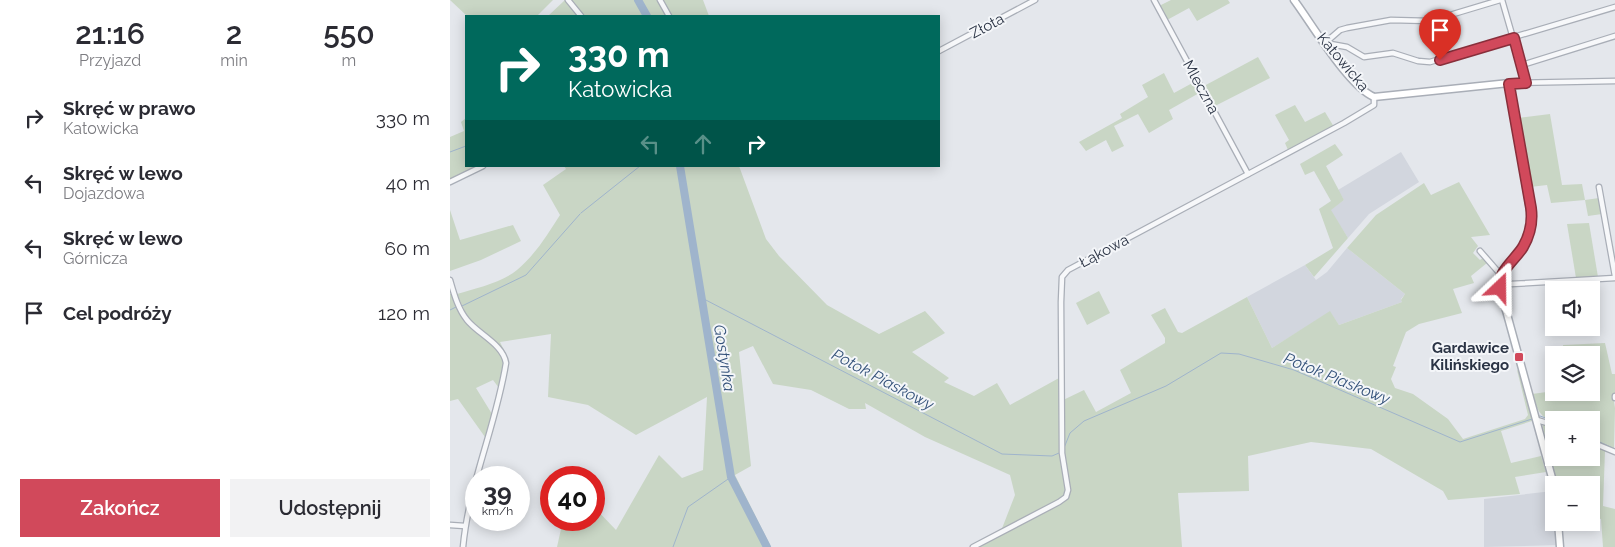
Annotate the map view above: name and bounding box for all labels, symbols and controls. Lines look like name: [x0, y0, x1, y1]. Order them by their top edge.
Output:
pin: [1419, 9, 1461, 60]
street label: Złota: [967, 10, 1007, 42]
text: 21:16: [75, 16, 145, 51]
text: 2: [226, 16, 242, 51]
text: 550: [323, 16, 375, 51]
icon: arrive: [1426, 16, 1454, 44]
street label: Katowicka: [1313, 29, 1373, 95]
text: 330 m: [568, 34, 670, 75]
icon: right: [485, 35, 550, 100]
text: Przyjazd: [79, 51, 141, 70]
text: min: [220, 51, 248, 70]
text: m: [342, 51, 356, 70]
street label: Mleczna: [1179, 57, 1223, 117]
text: Katowicka: [568, 76, 672, 102]
text: Skręć w prawo: [63, 97, 196, 119]
icon: right: [20, 104, 48, 132]
text: 330 m: [376, 107, 430, 129]
text: Katowicka: [63, 119, 139, 138]
icon: left: [636, 130, 664, 158]
icon: ahead: [689, 130, 717, 158]
icon: right: [742, 130, 770, 158]
text: Skręć w lewo: [63, 162, 183, 184]
icon: left: [20, 169, 48, 197]
text: 40 m: [386, 172, 430, 194]
text: Dojazdowa: [63, 184, 145, 203]
text: Skręć w lewo: [63, 227, 183, 249]
street label: Łąkowa: [1076, 231, 1132, 271]
icon: left: [20, 234, 48, 262]
text: 60 m: [385, 237, 430, 259]
text: Górnicza: [63, 249, 128, 268]
position arrow: [1473, 261, 1525, 313]
map controls: [1545, 281, 1600, 531]
button: sound: [1545, 281, 1600, 336]
icon: arrive: [20, 299, 48, 327]
text: Cel podróży: [63, 302, 172, 324]
text: 120 m: [378, 302, 430, 324]
water label: Gostynka: [710, 323, 739, 393]
place label: Gardawice Kilińskiego: [1430, 339, 1509, 374]
water label: Potok Piaskowy: [829, 345, 938, 415]
button: layers: [1545, 346, 1600, 401]
water label: Potok Piaskowy: [1281, 349, 1394, 409]
marker: Gardawice Kilińskiego: [1513, 351, 1525, 363]
button: +: [1545, 411, 1600, 466]
speed limit sign: 40: [540, 466, 605, 531]
button: −: [1545, 476, 1600, 531]
text: 39: [483, 477, 512, 507]
button: Zakończ: [20, 479, 220, 537]
button: Udostępnij: [230, 479, 430, 537]
text: km/h: [482, 504, 513, 518]

